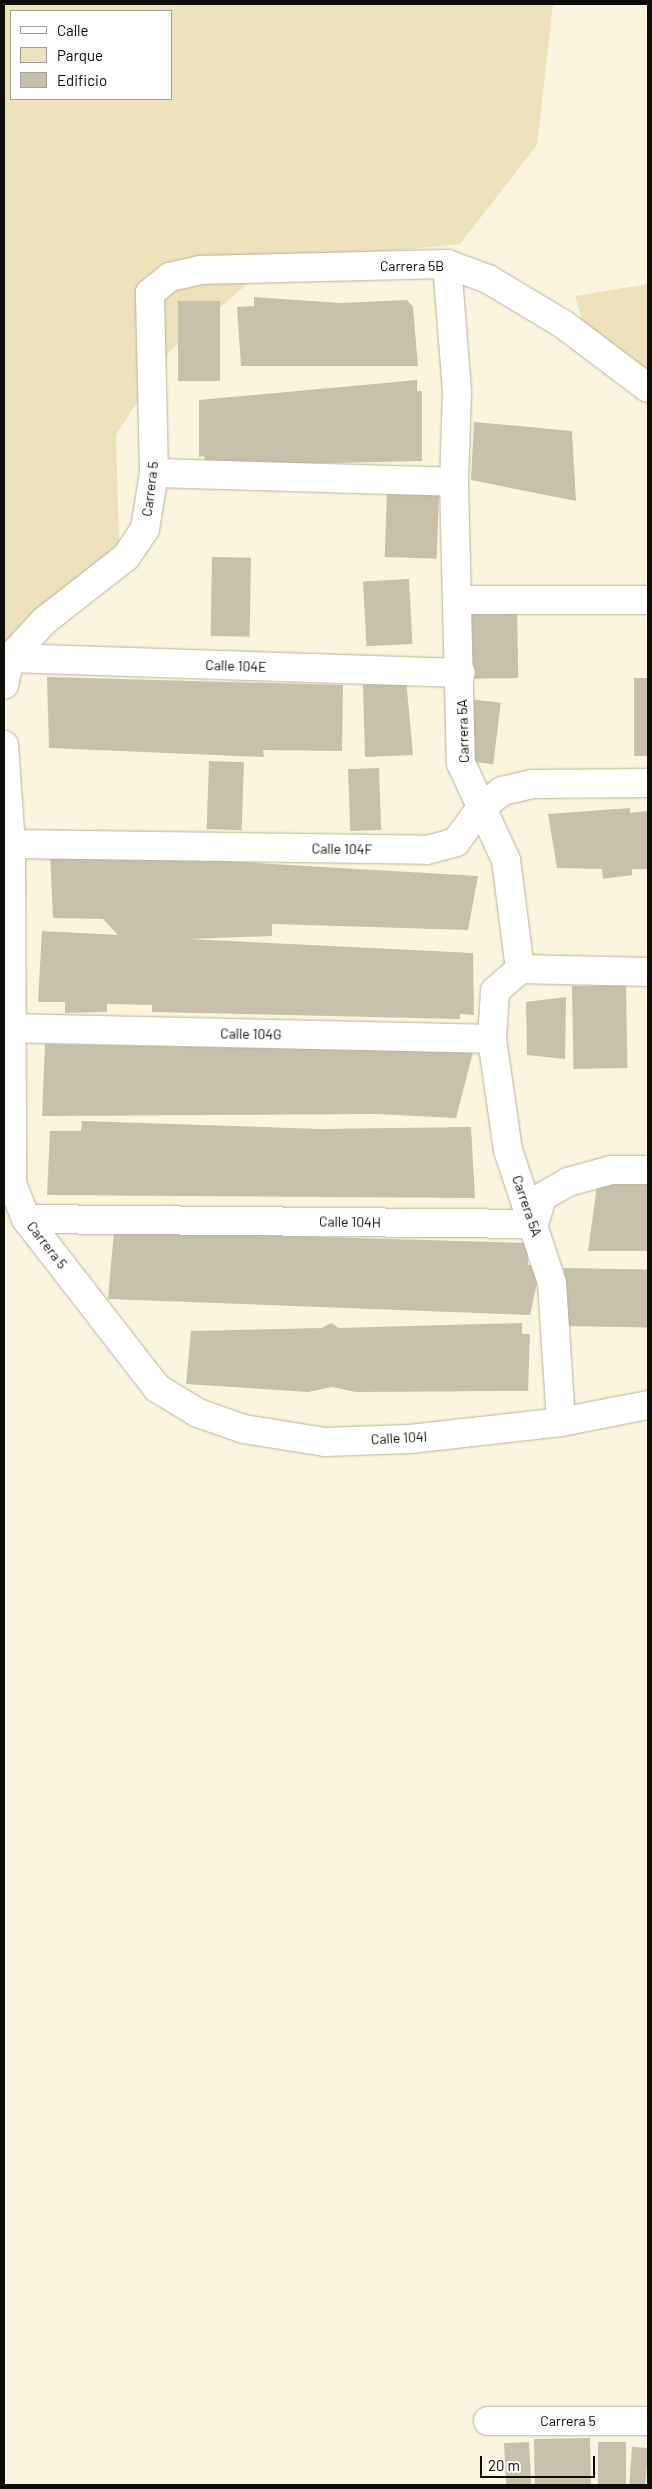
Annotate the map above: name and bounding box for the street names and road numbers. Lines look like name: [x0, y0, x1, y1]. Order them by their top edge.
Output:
street label: Carrera 5B: [380, 258, 444, 274]
street label: Carrera 5: [138, 461, 162, 517]
street label: Calle 104E: [205, 657, 267, 675]
street label: Carrera 5A: [453, 699, 473, 763]
street label: Calle 104F: [311, 840, 373, 858]
street label: Calle 104G: [220, 1025, 282, 1043]
street label: Carrera 5A: [509, 1173, 545, 1239]
street label: Calle 104H: [319, 1213, 381, 1231]
street label: Carrera 5: [23, 1218, 71, 1272]
street label: Calle 104I: [370, 1428, 428, 1448]
street label: Carrera 5: [540, 2413, 596, 2429]

